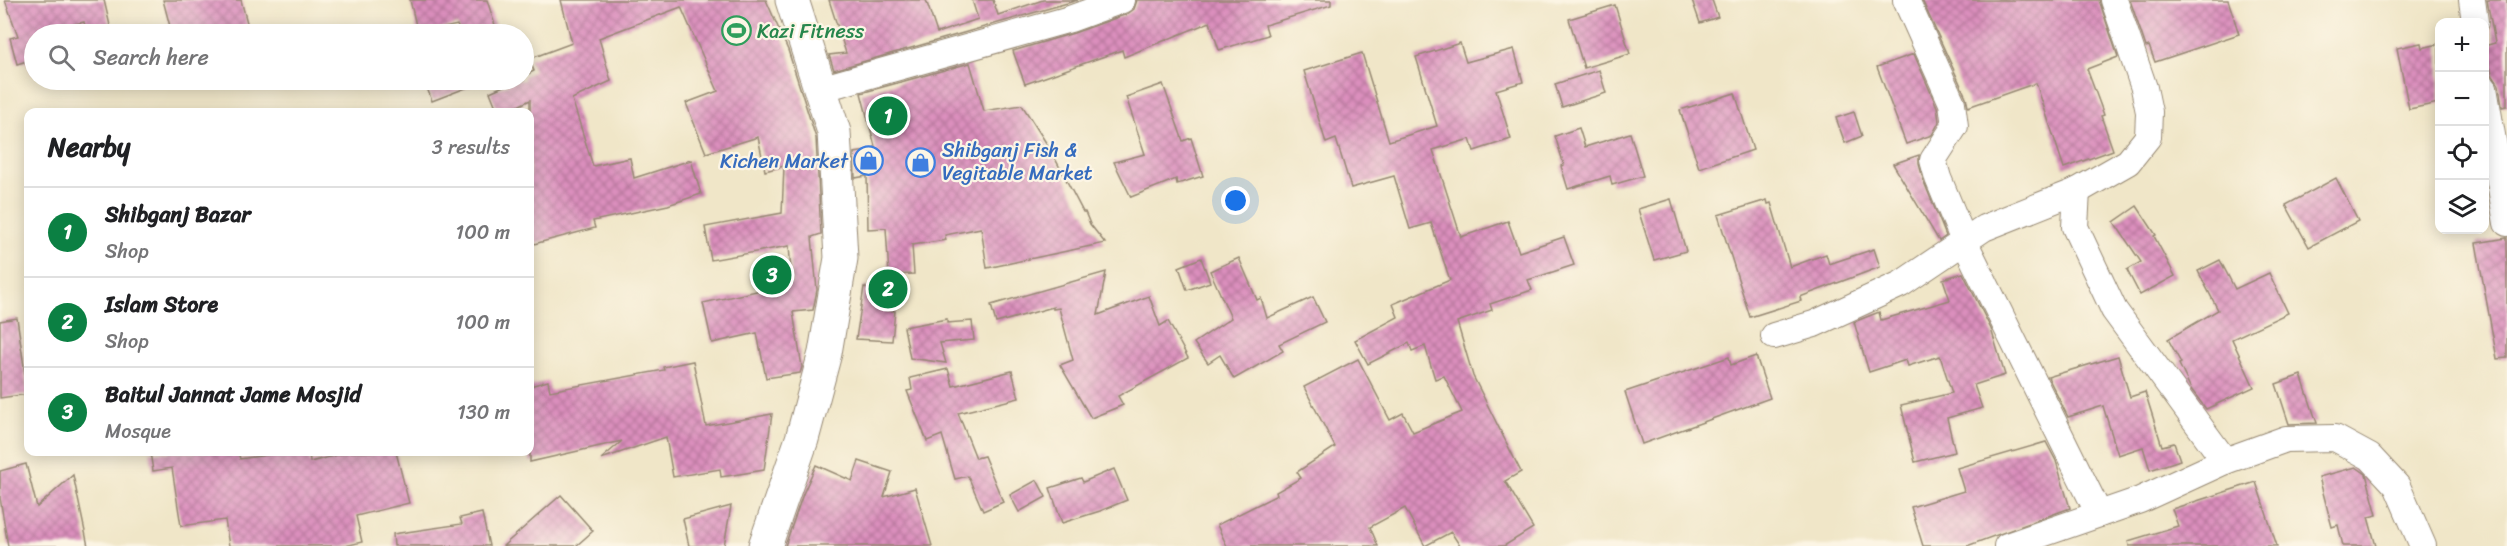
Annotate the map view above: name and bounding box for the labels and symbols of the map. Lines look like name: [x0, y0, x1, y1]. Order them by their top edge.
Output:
place label: Kazi Fitness: [757, 14, 865, 49]
sports icon: Kazi Fitness: [720, 15, 752, 47]
pin: 1: [868, 94, 908, 138]
place label: Shibganj Fish & Vegitable Market: [942, 133, 1093, 191]
place label: Kichen Market: [720, 144, 849, 179]
shop icon: Kichen Market: [853, 145, 885, 177]
shop icon: Shibganj Fish & Vegitable Market: [905, 146, 937, 178]
your location: [1221, 186, 1250, 215]
pin: 3: [752, 252, 792, 298]
pin: 2: [868, 266, 908, 312]

